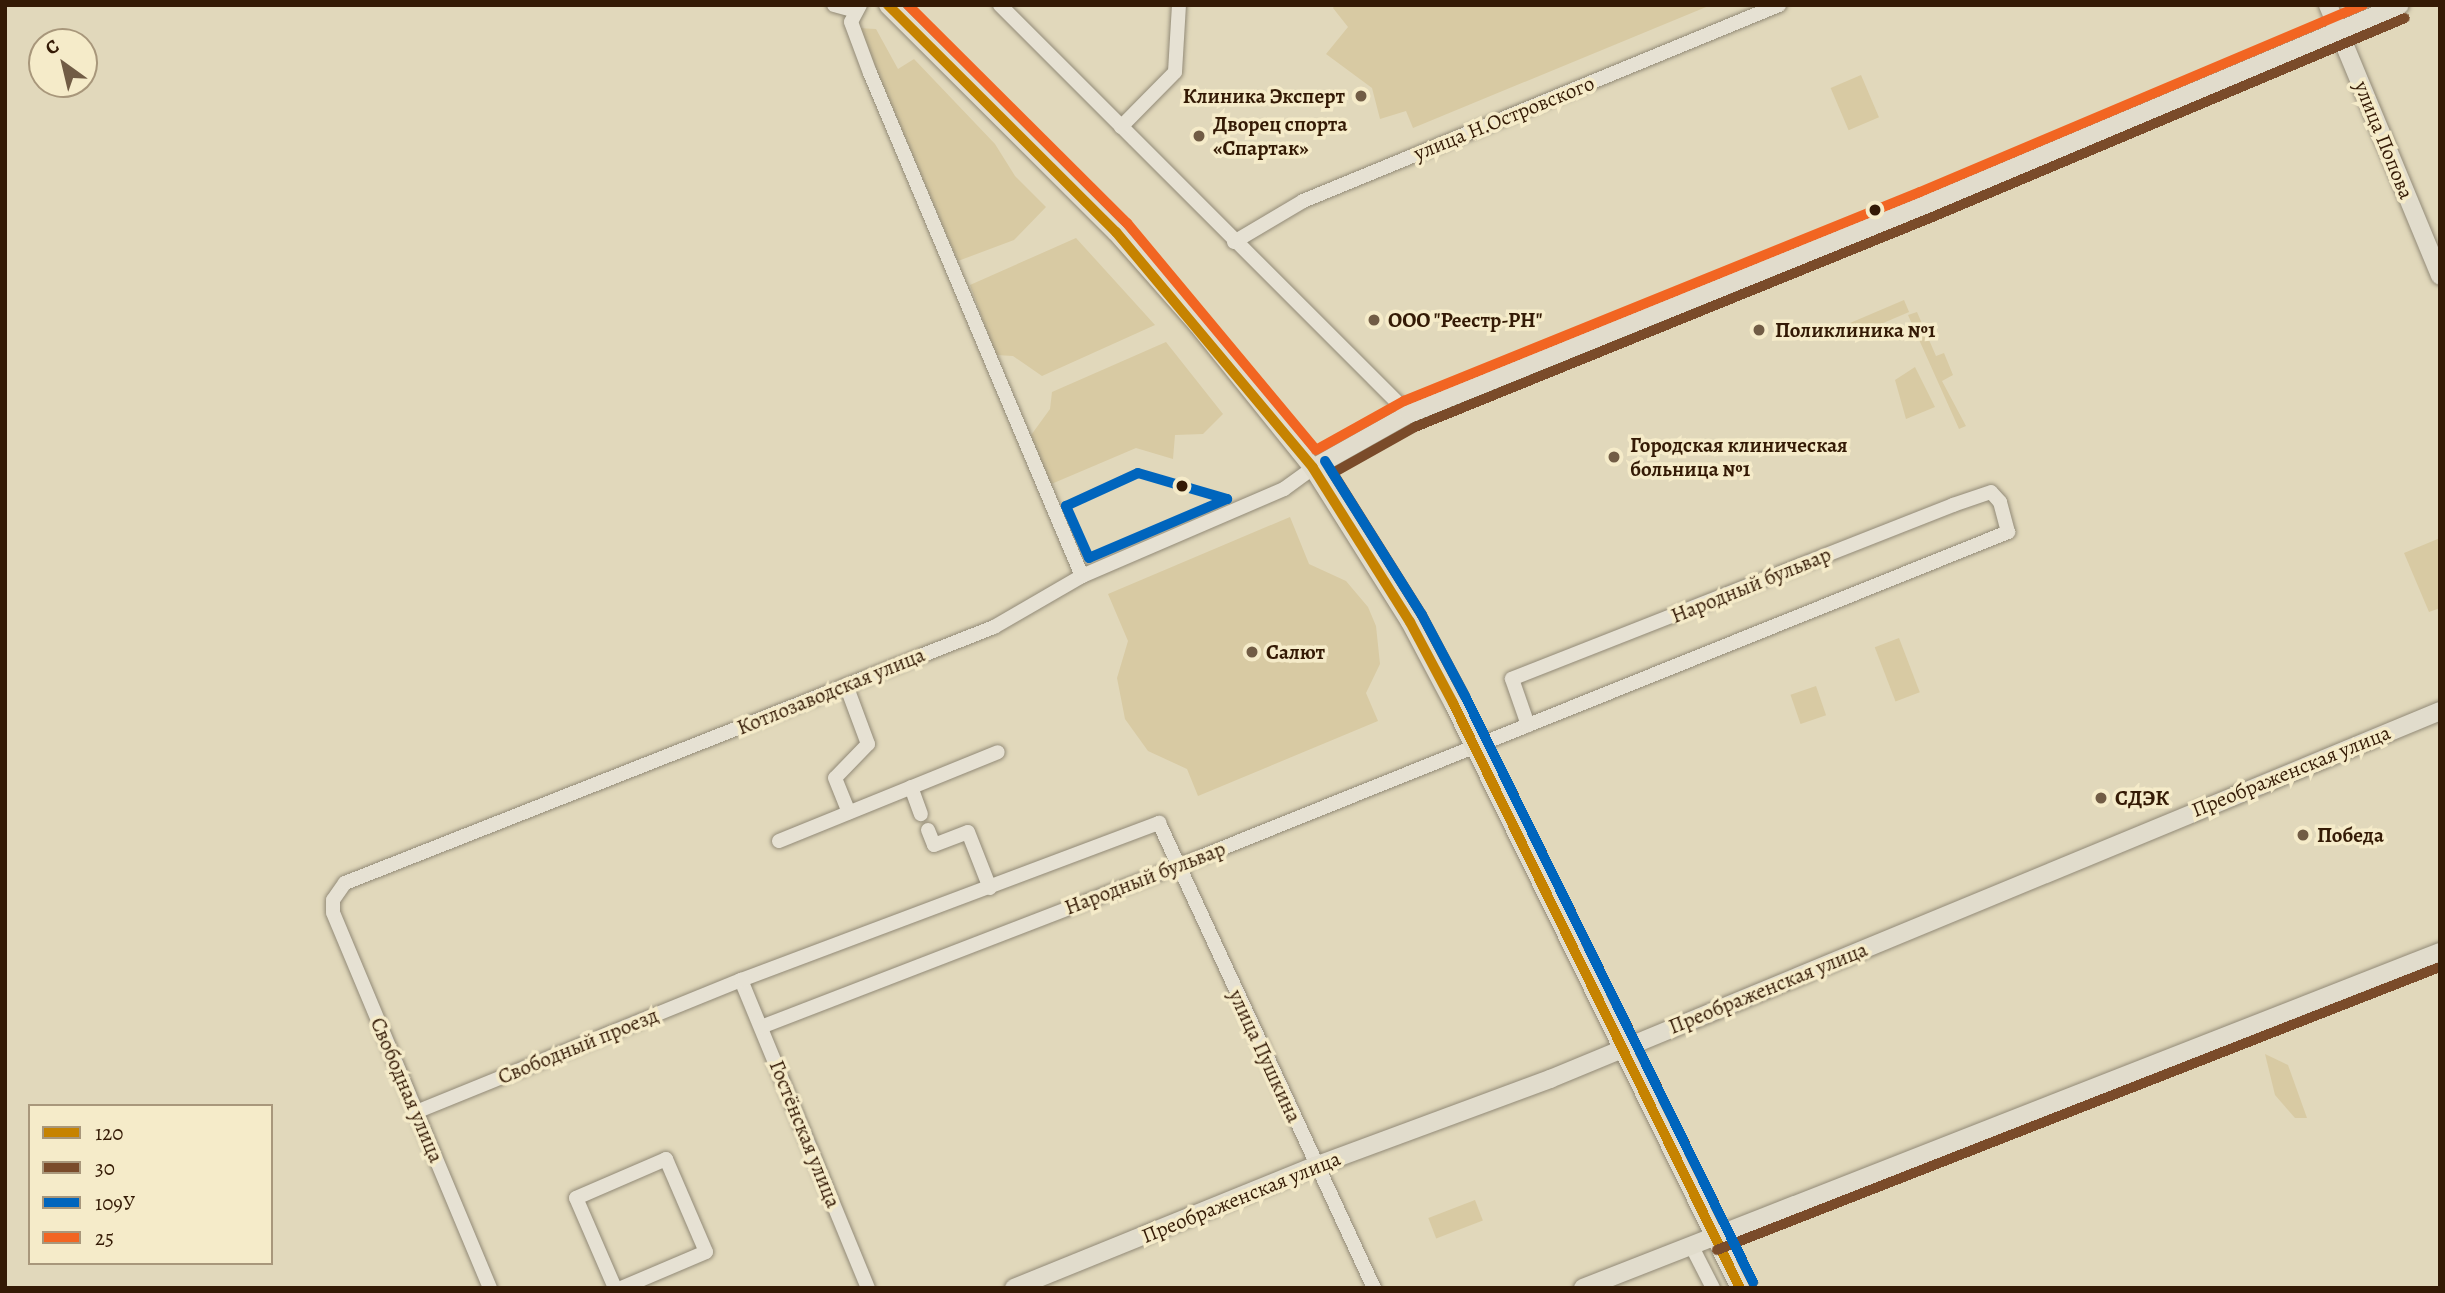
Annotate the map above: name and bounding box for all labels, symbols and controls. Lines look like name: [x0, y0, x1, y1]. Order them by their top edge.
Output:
north arrow: [28, 28, 98, 98]
text: С: [40, 33, 65, 61]
street label: улица Н.Островского: [1410, 70, 1598, 166]
street label: улица Попова: [2349, 77, 2419, 203]
place label: Клиника Эксперт: [1183, 83, 1345, 109]
marker: Клиника Эксперт: [1351, 86, 1371, 106]
place label: Дворец спорта «Спартак»: [1213, 111, 1347, 161]
marker: Дворец спорта «Спартак»: [1191, 128, 1207, 144]
unlabelled marker: [1868, 203, 1882, 217]
place label: ООО "Реестр-РН": [1388, 307, 1543, 333]
marker: ООО "Реестр-РН": [1366, 312, 1382, 328]
place label: Поликлиника №1: [1775, 317, 1936, 343]
marker: Поликлиника №1: [1749, 320, 1769, 340]
place label: Городская клиническая больница №1: [1630, 432, 1848, 482]
marker: Городская клиническая больница №1: [1604, 447, 1624, 467]
unlabelled marker: [1175, 479, 1189, 493]
street label: Народный бульвар: [1667, 541, 1835, 629]
place label: Салют: [1266, 639, 1325, 665]
street label: Котлозаводская улица: [733, 642, 929, 740]
marker: Салют: [1244, 644, 1260, 660]
street label: Преображенская улица: [2188, 720, 2394, 822]
place label: СДЭК: [2115, 785, 2169, 811]
marker: СДЭК: [2093, 790, 2109, 806]
place label: Победа: [2317, 822, 2384, 848]
marker: Победа: [2295, 827, 2311, 843]
street label: Народный бульвар: [1061, 836, 1229, 920]
street label: Преображенская улица: [1665, 937, 1871, 1039]
street label: улица Пушкина: [1223, 985, 1307, 1127]
street label: Свободный проезд: [494, 1002, 662, 1090]
street label: Свободная улица: [365, 1014, 449, 1166]
street label: Гостёнская улица: [764, 1057, 846, 1211]
legend: [28, 1104, 273, 1265]
text: 120: [95, 1119, 123, 1147]
street label: Преображенская улица: [1138, 1146, 1344, 1248]
text: 30: [95, 1154, 115, 1182]
text: 109У: [95, 1189, 135, 1217]
text: 25: [95, 1224, 114, 1252]

